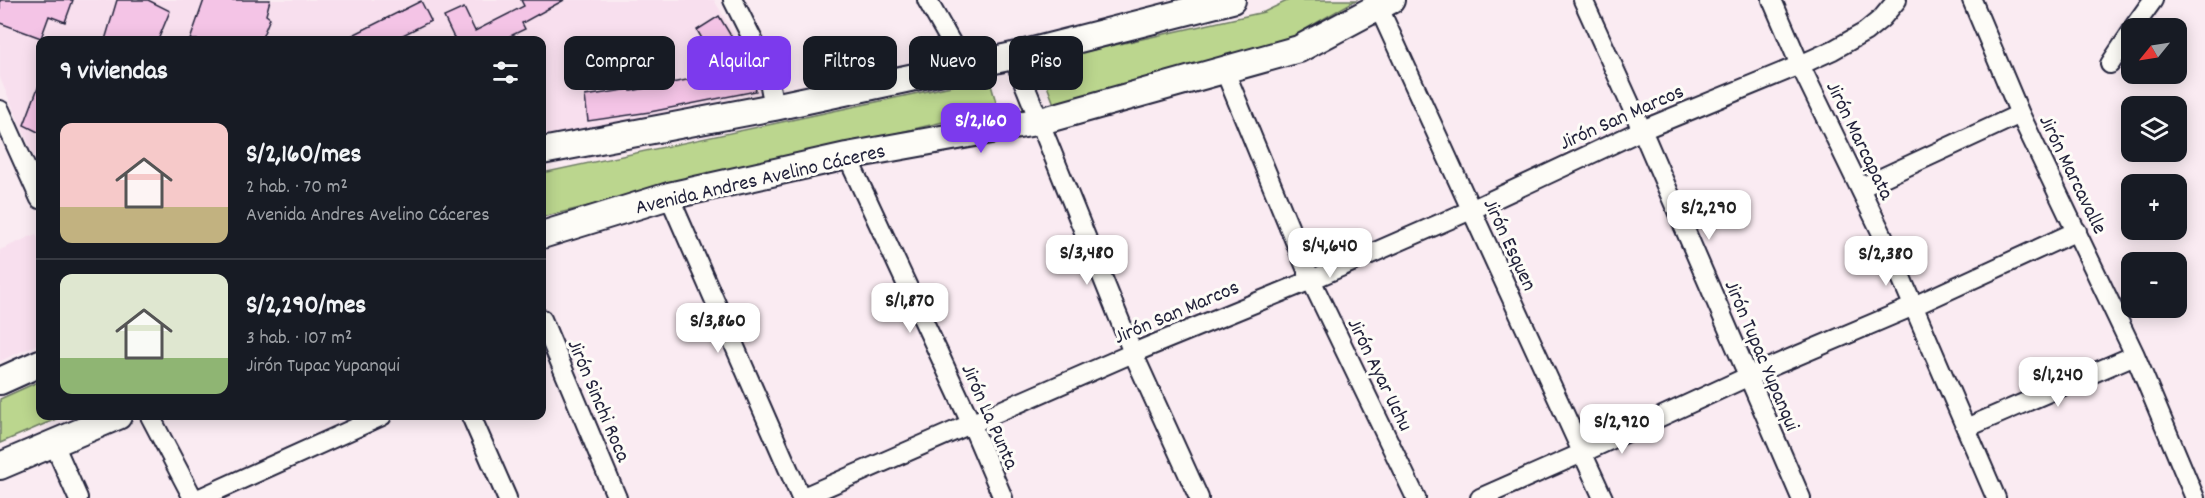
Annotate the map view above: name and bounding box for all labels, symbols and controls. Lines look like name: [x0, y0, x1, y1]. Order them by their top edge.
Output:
north arrow: [2121, 18, 2187, 84]
map controls: [2121, 18, 2187, 318]
chip: Comprar: [564, 36, 675, 90]
chip: Alquilar: [687, 36, 791, 90]
chip: Filtros: [803, 36, 897, 90]
chip: Nuevo: [909, 36, 997, 90]
chip: Piso: [1009, 36, 1083, 90]
text: 9 viviendas: [60, 54, 168, 91]
icon: filters: [489, 56, 522, 89]
street label: Jirón Marcapata: [1817, 77, 1900, 207]
street label: Jirón San Marcos: [1555, 78, 1689, 160]
button: layers: [2121, 96, 2187, 162]
pin: S/2,160: [926, 103, 1036, 154]
text: S/2,160: [955, 108, 1007, 136]
street label: Jirón Marcavalle: [2029, 111, 2113, 240]
text: S/2,160/mes: [246, 137, 361, 174]
street label: Avenida Andres Avelino Cáceres: [633, 138, 889, 224]
icon: home: [108, 147, 180, 219]
text: 2 hab. · 70 m²: [246, 174, 348, 202]
button: +: [2121, 174, 2187, 240]
pin: S/2,290: [1654, 190, 1764, 241]
street label: Jirón Esquen: [1474, 194, 1543, 296]
text: S/2,290: [1681, 195, 1737, 223]
text: Avenida Andres Avelino Cáceres: [246, 202, 490, 230]
pin: S/4,640: [1275, 228, 1385, 279]
text: S/4,640: [1302, 233, 1358, 261]
pin: S/3,480: [1032, 235, 1142, 286]
pin: S/2,380: [1831, 236, 1941, 287]
text: S/3,480: [1060, 240, 1114, 268]
text: S/2,380: [1859, 241, 1913, 269]
button: −: [2121, 252, 2187, 318]
street label: Jirón San Marcos: [1110, 274, 1244, 354]
street label: Jirón Tupac Yupanqui: [1715, 276, 1806, 437]
pin: S/1,870: [855, 283, 965, 334]
text: S/2,290/mes: [246, 288, 366, 325]
text: S/1,870: [885, 288, 935, 316]
icon: home: [108, 298, 180, 370]
pin: S/3,860: [663, 303, 773, 354]
text: S/3,860: [690, 308, 746, 336]
street label: Jirón Ayar Uchu: [1338, 314, 1419, 437]
text: 3 hab. · 107 m²: [246, 325, 352, 353]
street label: Jirón Sinchi Roca: [558, 335, 637, 468]
text: Jirón Tupac Yupanqui: [246, 353, 400, 381]
pin: S/1,240: [2003, 357, 2113, 408]
street label: Jirón La Punta: [952, 360, 1025, 476]
text: S/1,240: [2033, 362, 2083, 390]
pin: S/2,920: [1567, 404, 1677, 455]
text: S/2,920: [1594, 409, 1650, 437]

